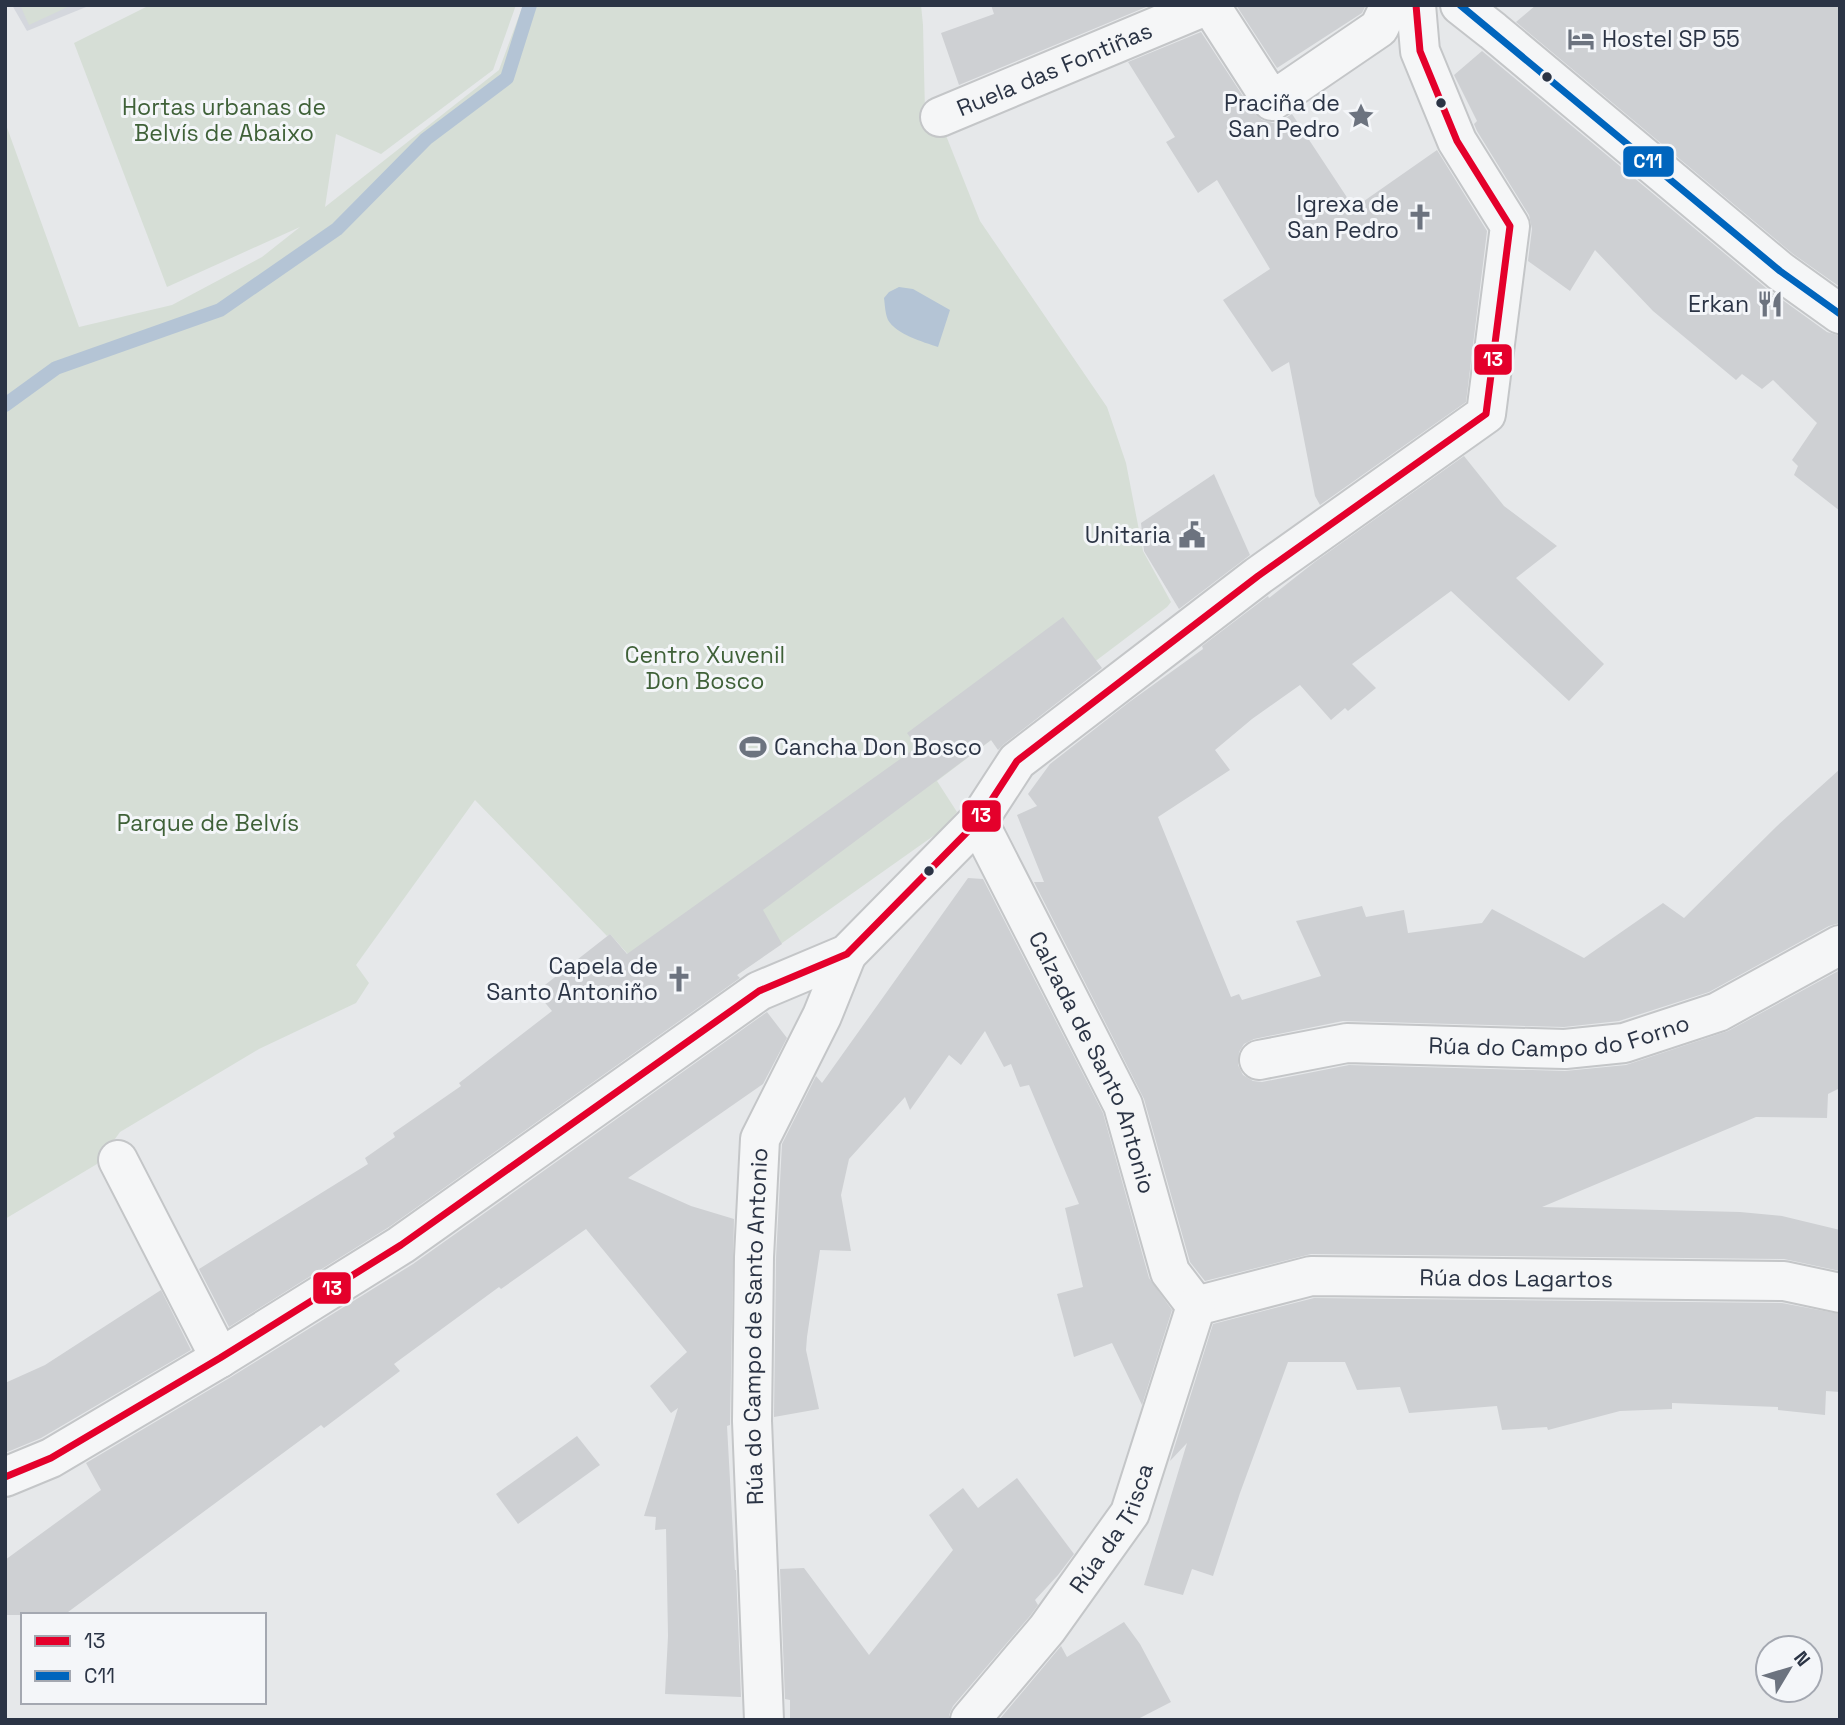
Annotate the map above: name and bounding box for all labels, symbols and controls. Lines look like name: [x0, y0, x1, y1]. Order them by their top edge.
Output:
street label: Ruela das Fontiñas: [952, 15, 1157, 123]
hotel icon: Hostel SP 55: [1566, 24, 1596, 54]
place label: Hostel SP 55: [1602, 24, 1740, 54]
unlabelled marker: [1540, 70, 1554, 84]
place label: Praciña de San Pedro: [1224, 88, 1340, 144]
park label: Hortas urbanas de Belvís de Abaixo: [122, 92, 326, 148]
unlabelled marker: [1434, 96, 1448, 110]
place icon: Praciña de San Pedro: [1346, 101, 1376, 131]
line badge: C11: [1622, 145, 1675, 178]
text: C11: [1633, 149, 1663, 174]
place label: Igrexa de San Pedro: [1287, 189, 1399, 245]
church icon: Igrexa de San Pedro: [1405, 202, 1435, 232]
place label: Erkan: [1688, 289, 1749, 319]
restaurant icon: Erkan: [1755, 289, 1785, 319]
line badge: 13: [1473, 343, 1513, 376]
text: 13: [1483, 347, 1503, 372]
place label: Unitaria: [1085, 520, 1171, 550]
public building icon: Unitaria: [1177, 520, 1207, 550]
park label: Centro Xuvenil Don Bosco: [625, 640, 785, 696]
sports icon: Cancha Don Bosco: [738, 732, 768, 762]
place label: Cancha Don Bosco: [774, 732, 982, 762]
line badge: 13: [961, 799, 1002, 833]
text: 13: [971, 803, 991, 828]
park label: Parque de Belvís: [117, 808, 299, 838]
unlabelled marker: [922, 864, 936, 878]
street label: Calzada de Santo Antonio: [1022, 926, 1162, 1197]
place label: Capela de Santo Antoniño: [486, 951, 658, 1007]
church icon: Capela de Santo Antoniño: [664, 964, 694, 994]
street label: Rúa do Campo do Forno: [1428, 1007, 1693, 1065]
street label: Rúa do Campo de Santo Antonio: [737, 1147, 775, 1506]
street label: Rúa dos Lagartos: [1419, 1262, 1613, 1294]
line badge: 13: [312, 1271, 352, 1305]
text: 13: [322, 1276, 342, 1301]
street label: Rúa da Trisca: [1063, 1460, 1160, 1599]
legend: [21, 1613, 266, 1704]
text: 13: [84, 1627, 105, 1654]
north arrow: [1754, 1634, 1824, 1704]
text: N: [1788, 1646, 1816, 1672]
text: C11: [84, 1662, 115, 1689]

